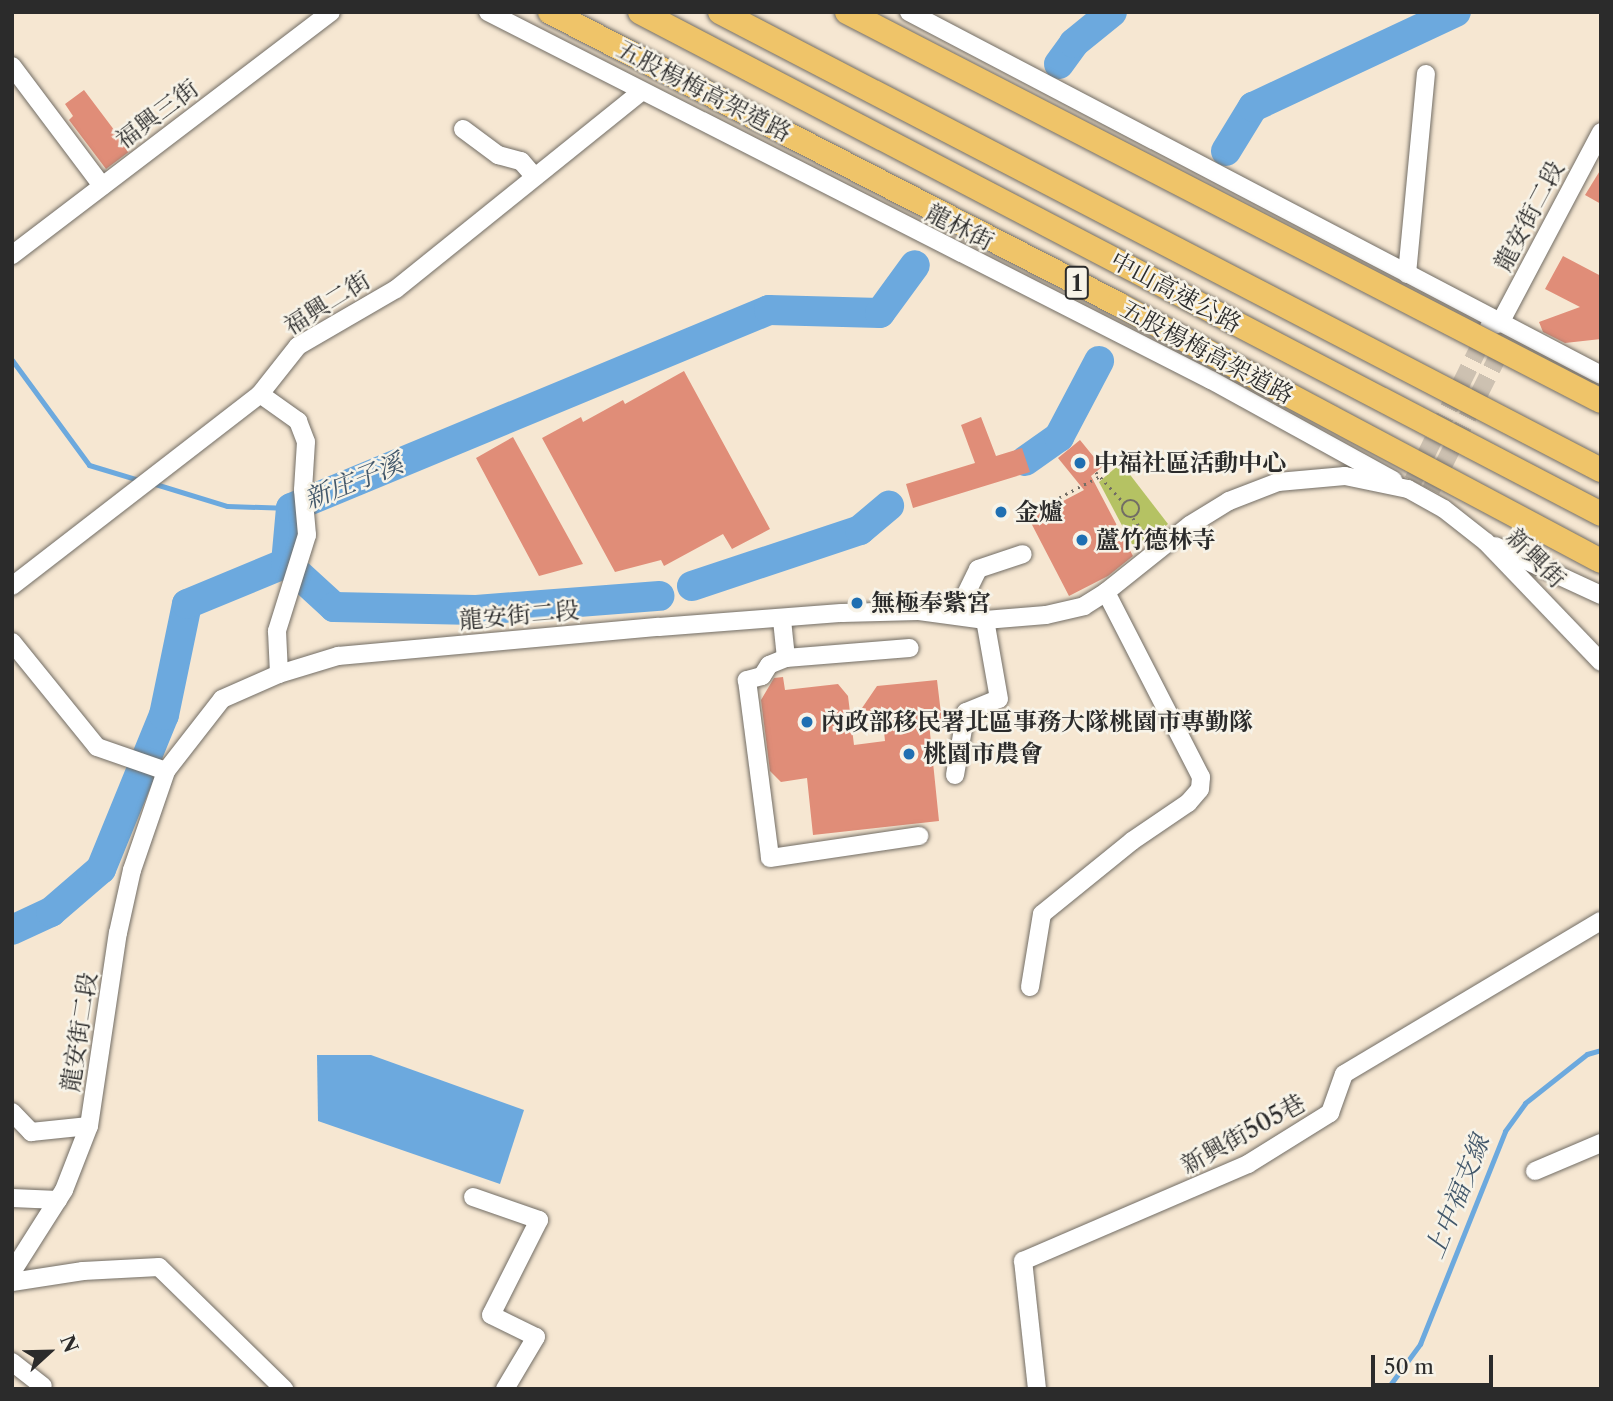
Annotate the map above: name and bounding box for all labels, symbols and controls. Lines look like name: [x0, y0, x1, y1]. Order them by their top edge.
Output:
street label: 五股楊梅高架道路: [612, 35, 796, 147]
street label: 福興三街: [110, 74, 204, 154]
street label: 龍安街二段: [1488, 156, 1570, 276]
street label: 龍林街: [921, 198, 999, 256]
street label: 中山高速公路: [1106, 245, 1246, 339]
road number: 1: [1065, 264, 1089, 302]
street label: 福興二街: [279, 265, 375, 341]
street label: 五股楊梅高架道路: [1115, 294, 1299, 410]
water label: 新庄子溪: [300, 448, 408, 516]
place label: 中福社區活動中心: [1094, 449, 1286, 477]
marker: 中福社區活動中心: [1072, 455, 1088, 471]
place label: 金爐: [1015, 498, 1063, 526]
marker: 金爐: [993, 504, 1009, 520]
street label: 新興街: [1500, 522, 1572, 594]
place label: 蘆竹德林寺: [1096, 526, 1216, 554]
marker: 蘆竹德林寺: [1074, 532, 1090, 548]
place label: 無極奉紫宮: [871, 589, 991, 617]
street label: 龍安街二段: [458, 595, 580, 635]
marker: 無極奉紫宮: [849, 595, 865, 611]
place label: 內政部移民署北區事務大隊桃園市專勤隊: [821, 708, 1253, 736]
marker: 內政部移民署北區事務大隊桃園市專勤隊: [799, 714, 815, 730]
place label: 桃園市農會: [923, 740, 1043, 768]
marker: 桃園市農會: [901, 746, 917, 762]
street label: 龍安街二段: [55, 970, 103, 1094]
street label: 新興街505巷: [1176, 1088, 1310, 1180]
water label: 上中福支線: [1419, 1131, 1497, 1263]
north arrow: [14, 1317, 84, 1387]
text: N: [55, 1332, 83, 1356]
scale bar: [1375, 1342, 1498, 1386]
text: 50 m: [1384, 1354, 1434, 1379]

